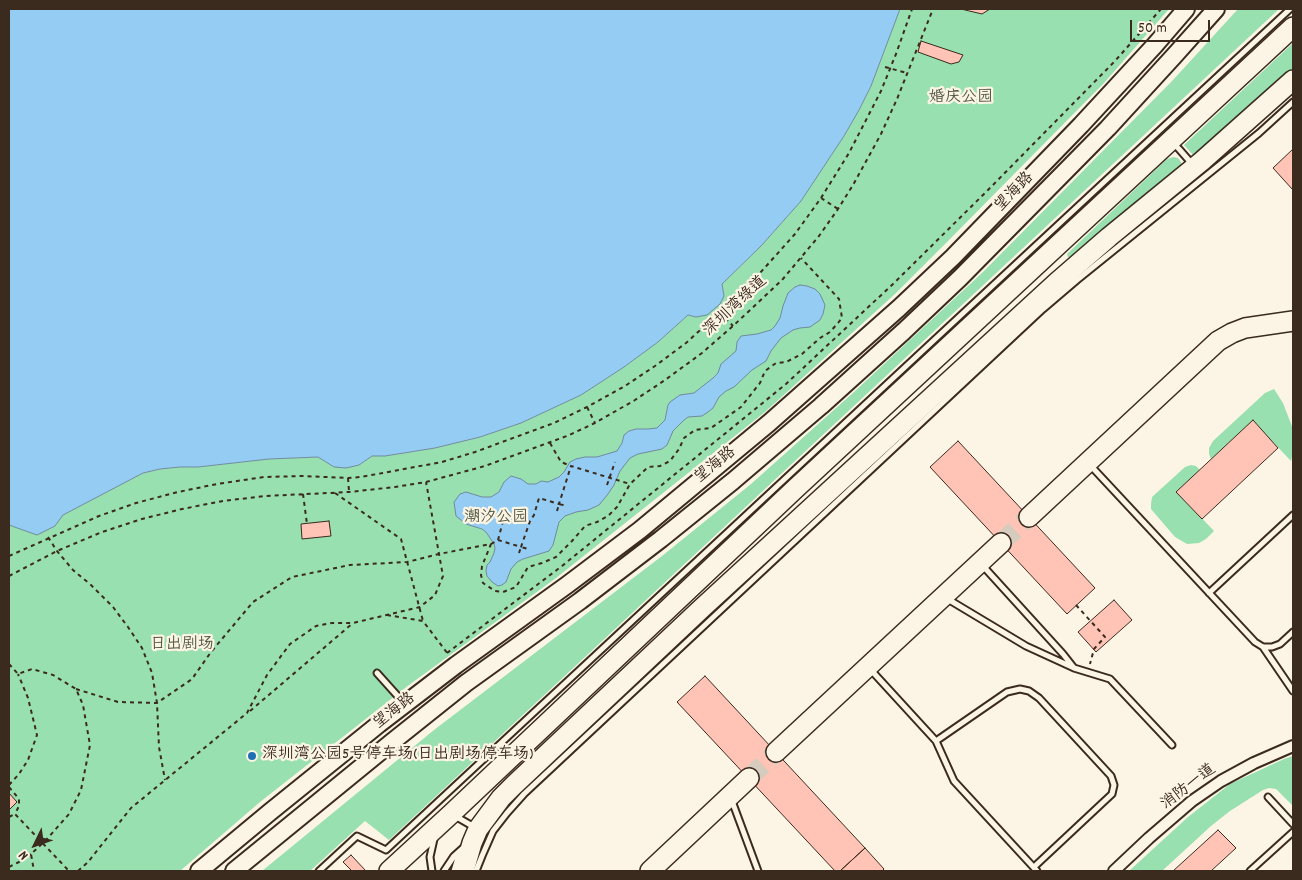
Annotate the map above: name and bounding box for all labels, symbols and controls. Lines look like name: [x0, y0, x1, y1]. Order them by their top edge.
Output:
scale bar: [1132, 10, 1212, 42]
text: 50 m: [1138, 18, 1167, 40]
park label: 婚庆公园: [929, 89, 993, 109]
street label: 望海路: [991, 169, 1039, 217]
street label: 深圳湾绿道: [700, 273, 772, 341]
street label: 望海路: [691, 443, 741, 489]
park label: 潮汐公园: [464, 509, 528, 529]
park label: 日出剧场: [150, 636, 214, 656]
street label: 望海路: [370, 690, 420, 734]
place label: 深圳湾公园5号停车场(日出剧场停车场): [262, 746, 533, 766]
marker: 深圳湾公园5号停车场(日出剧场停车场): [246, 750, 258, 762]
street label: 消防一道: [1158, 761, 1220, 815]
north arrow: [10, 820, 60, 870]
text: N: [14, 846, 34, 864]

